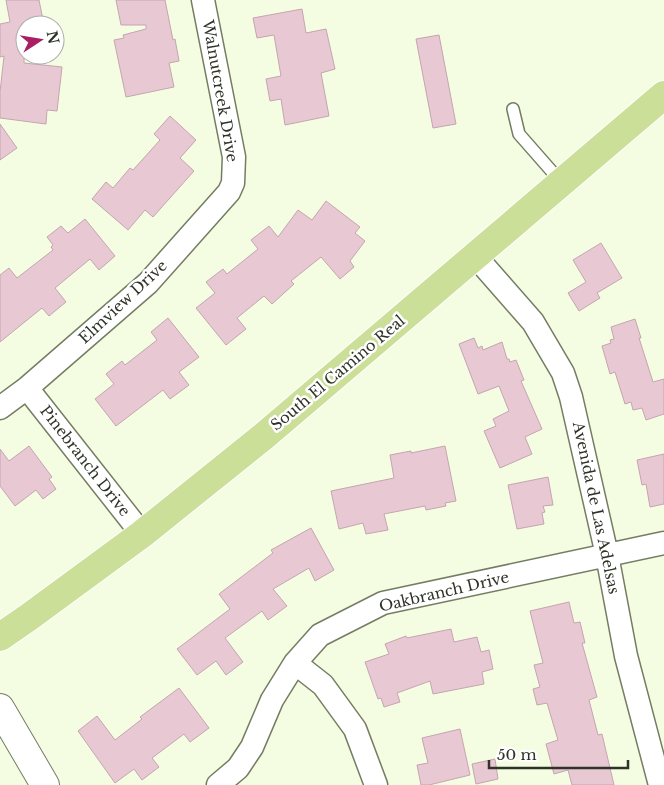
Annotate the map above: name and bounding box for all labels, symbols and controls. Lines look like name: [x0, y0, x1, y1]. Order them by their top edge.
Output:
north arrow: [15, 15, 65, 65]
street label: Walnutcreek Drive: [198, 17, 242, 163]
text: N: [43, 29, 63, 46]
street label: Elmview Drive: [75, 256, 171, 347]
street label: South El Camino Real: [267, 311, 409, 434]
street label: Pinebranch Drive: [36, 401, 135, 520]
street label: Avenida de Las Adelsas: [569, 419, 624, 596]
street label: Oakbranch Drive: [377, 567, 511, 616]
scale bar: [489, 738, 628, 770]
text: 50 m: [497, 745, 537, 764]

